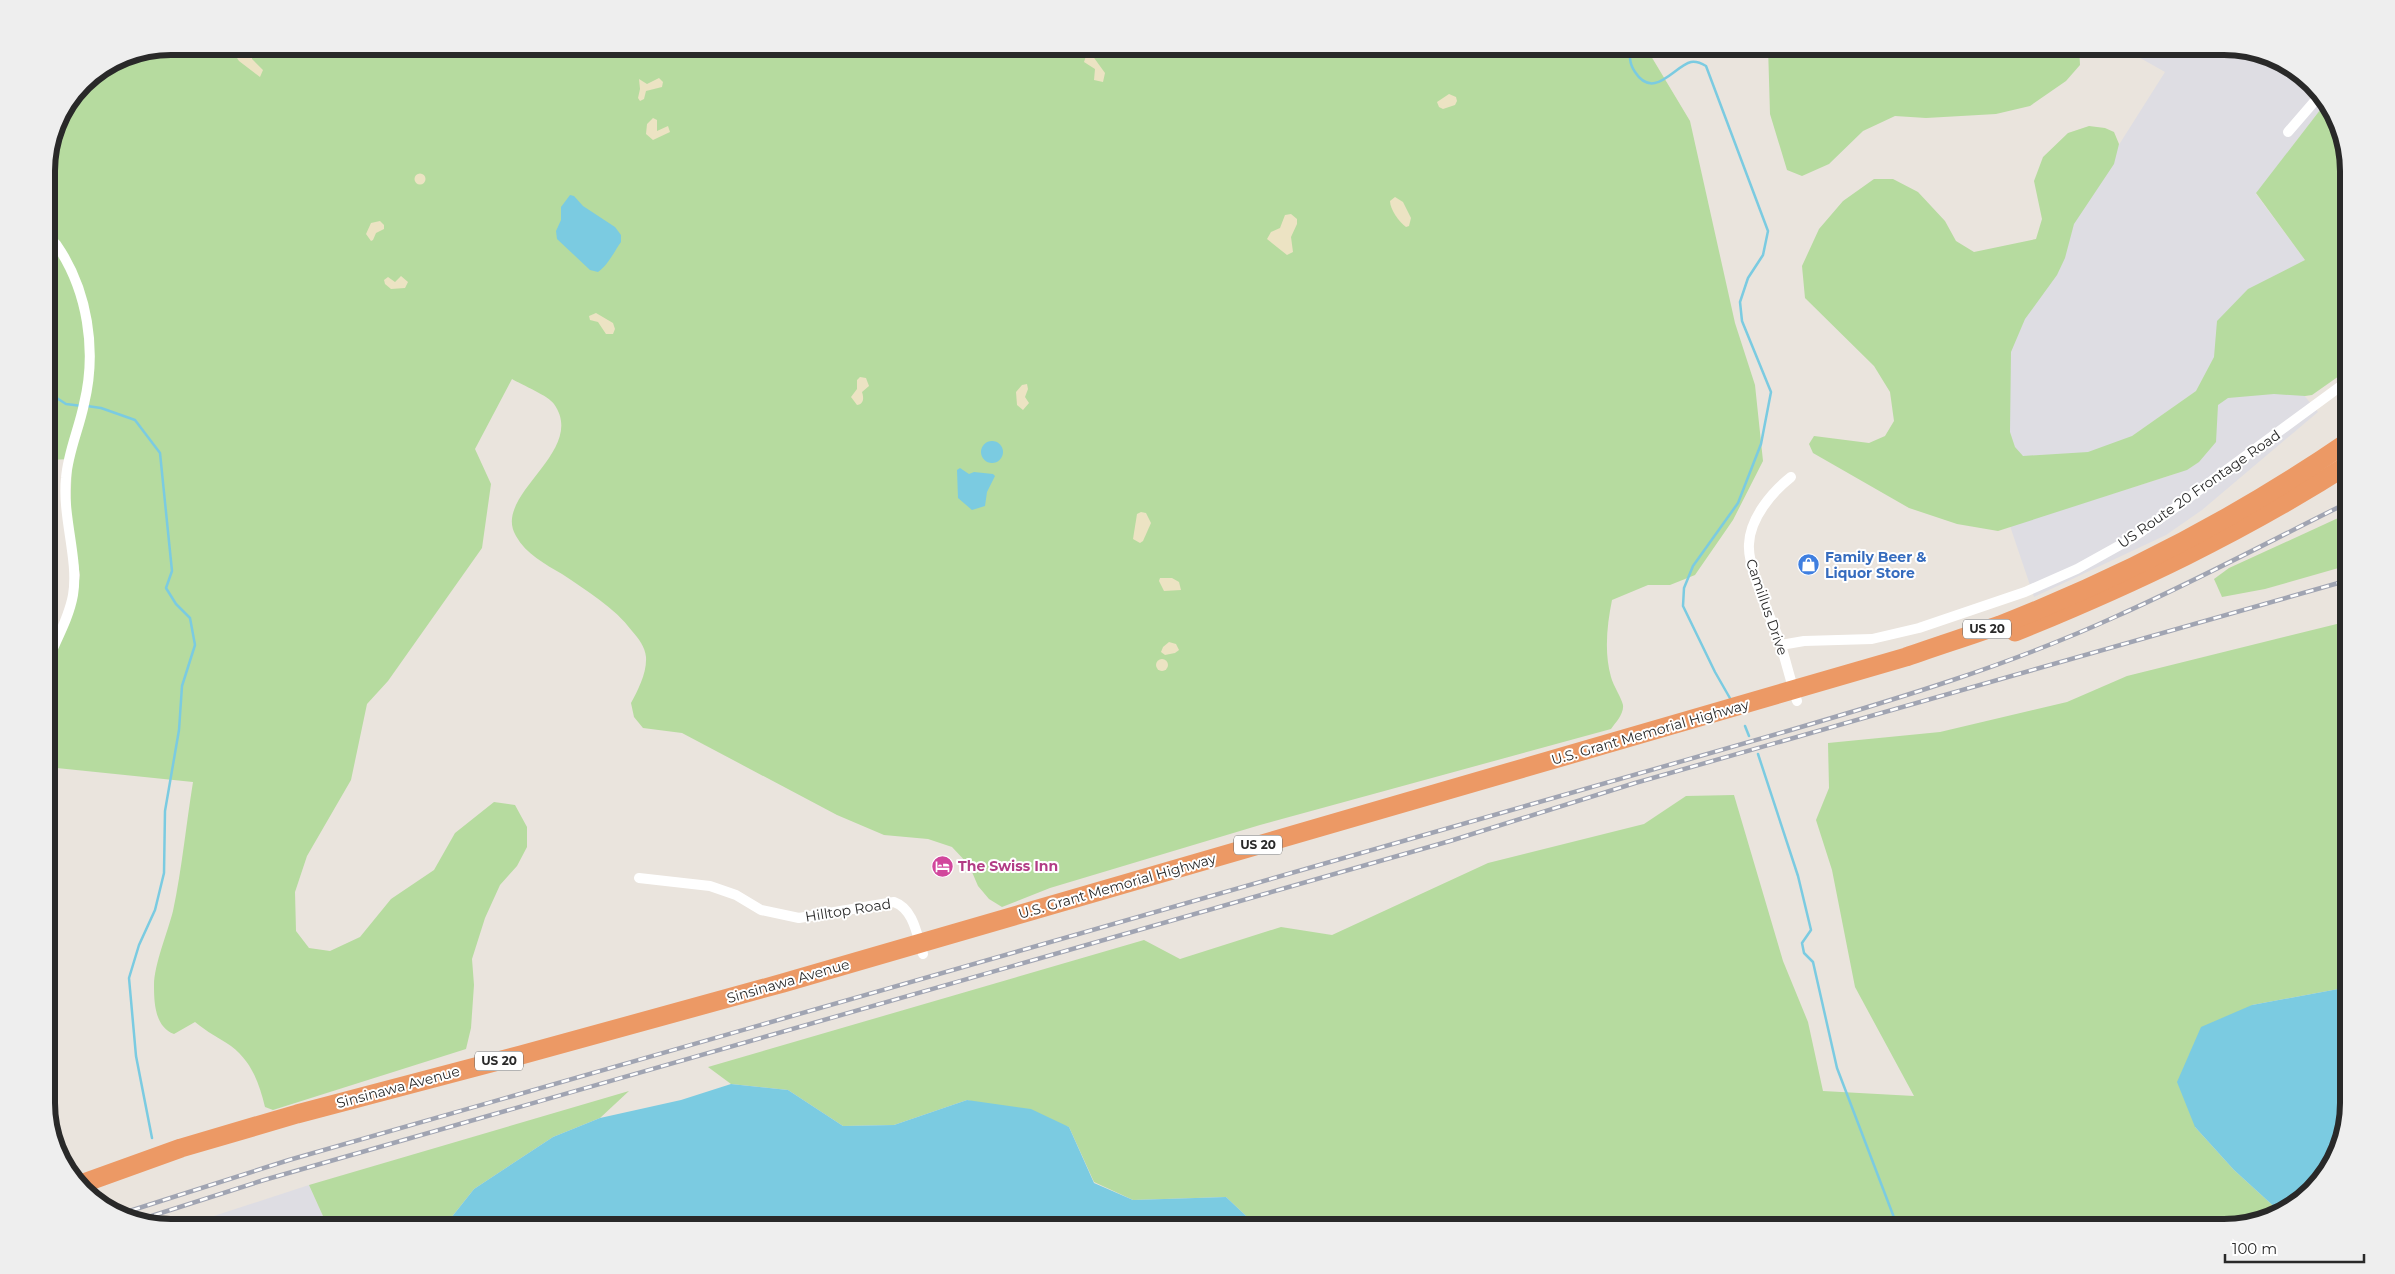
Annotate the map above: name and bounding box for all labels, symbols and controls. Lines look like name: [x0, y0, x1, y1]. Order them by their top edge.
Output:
street label: US Route 20 Frontage Road: [2114, 426, 2284, 552]
place label: Family Beer & Liquor Store: [1825, 548, 1926, 582]
shop icon: Family Beer & Liquor Store: [1797, 553, 1821, 577]
street label: Camillus Drive: [1742, 556, 1792, 658]
road number: US 20: [1963, 620, 2011, 638]
street label: U.S. Grant Memorial Highway: [1549, 695, 1751, 769]
road number: US 20: [1234, 836, 1282, 854]
street label: U.S. Grant Memorial Highway: [1016, 849, 1218, 923]
hotel icon: The Swiss Inn: [930, 854, 954, 878]
place label: The Swiss Inn: [958, 857, 1058, 875]
street label: Hilltop Road: [804, 894, 892, 926]
street label: Sinsinawa Avenue: [725, 955, 851, 1007]
road number: US 20: [475, 1052, 523, 1070]
street label: Sinsinawa Avenue: [334, 1062, 462, 1112]
scale bar: [2225, 1232, 2364, 1264]
text: 100 m: [2232, 1239, 2277, 1258]

